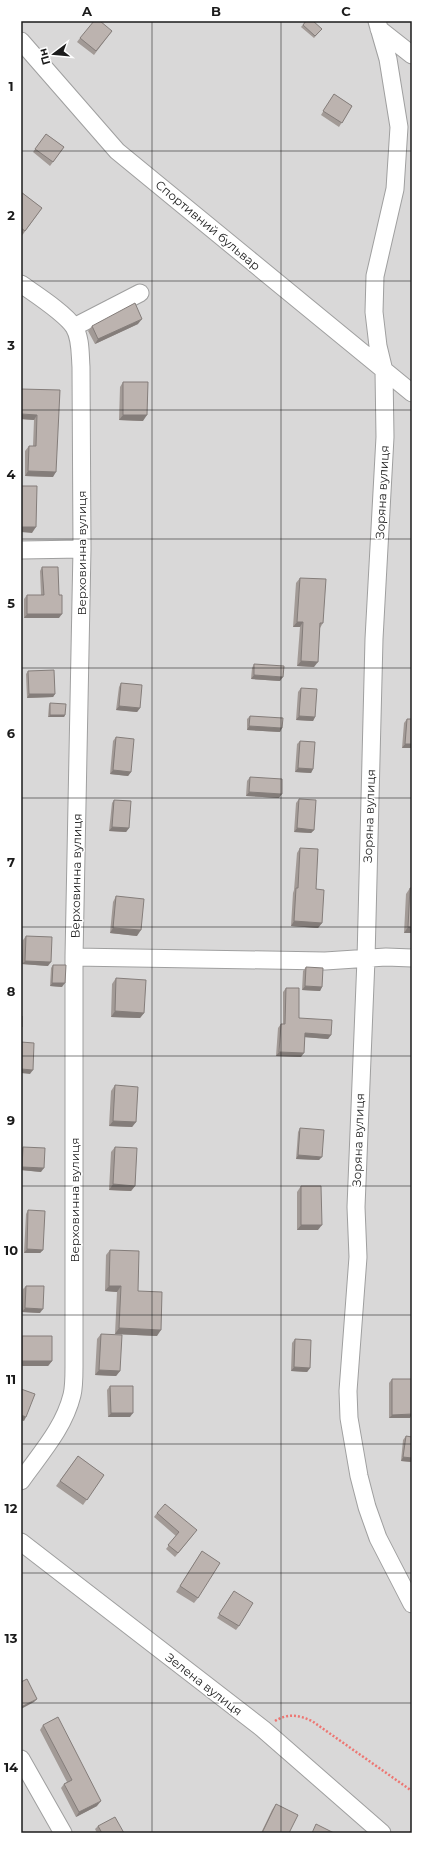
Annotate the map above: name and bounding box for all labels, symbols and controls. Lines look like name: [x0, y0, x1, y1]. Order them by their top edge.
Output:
text: A: [81, 3, 93, 19]
text: B: [211, 3, 221, 19]
text: C: [341, 3, 351, 19]
north arrow: [34, 34, 74, 74]
text: Пн: [35, 47, 53, 67]
text: 1: [8, 78, 14, 94]
street label: Спортивний бульвар: [153, 177, 263, 273]
text: 2: [7, 207, 15, 223]
text: 3: [6, 337, 15, 353]
street label: Зоряна вулиця: [372, 445, 392, 539]
text: 4: [7, 466, 16, 482]
street label: Верховинна вулиця: [74, 490, 89, 616]
text: 5: [7, 595, 15, 611]
text: 6: [7, 725, 16, 741]
street label: Зоряна вулиця: [360, 769, 378, 863]
street label: Верховинна вулиця: [67, 813, 85, 939]
text: 7: [7, 854, 15, 870]
text: 8: [7, 983, 16, 999]
street label: Зоряна вулиця: [349, 1093, 367, 1187]
text: 9: [7, 1112, 15, 1128]
street label: Верховинна вулиця: [67, 1137, 82, 1263]
text: 10: [4, 1242, 18, 1258]
text: 11: [6, 1371, 16, 1387]
text: 12: [5, 1500, 18, 1516]
text: 13: [5, 1630, 18, 1646]
street label: Зелена вулиця: [163, 1649, 245, 1719]
text: 14: [4, 1759, 18, 1775]

